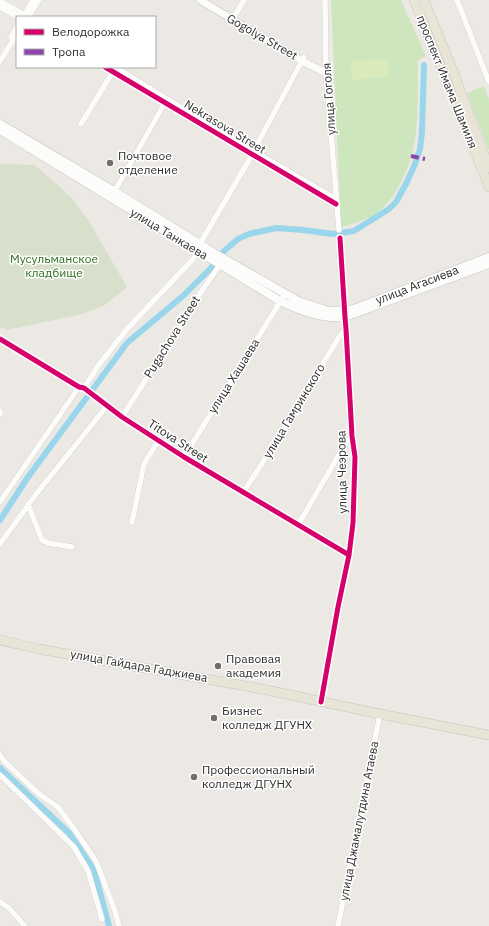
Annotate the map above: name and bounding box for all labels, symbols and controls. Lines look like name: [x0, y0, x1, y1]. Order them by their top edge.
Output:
street label: Gogolya Street: [224, 10, 300, 63]
street label: проспект Имама Шамиля: [414, 13, 481, 151]
legend: [16, 16, 156, 68]
text: Велодорожка: [52, 24, 130, 39]
text: Тропа: [52, 44, 86, 59]
street label: улица Гоголя: [318, 62, 339, 136]
street label: Nekrasova Street: [182, 96, 269, 157]
place label: Почтовое отделение: [118, 148, 178, 177]
marker: Почтовое отделение: [105, 158, 115, 168]
street label: улица Танкаева: [128, 204, 211, 263]
park label: Мусульманское кладбище: [10, 251, 98, 280]
street label: улица Агасиева: [373, 262, 461, 307]
street label: Pugachova Street: [140, 293, 203, 381]
street label: улица Хашаева: [205, 335, 263, 416]
street label: улица Гамринского: [259, 360, 328, 461]
street label: Titova Street: [145, 416, 211, 466]
street label: улица Чеэрова: [333, 430, 350, 514]
street label: улица Гайдара Гаджиева: [69, 646, 209, 685]
place label: Правовая академия: [226, 651, 281, 680]
marker: Правовая академия: [213, 661, 223, 671]
place label: Бизнес колледж ДГУНХ: [222, 703, 313, 732]
marker: Бизнес колледж ДГУНХ: [209, 713, 219, 723]
street label: улица Джамалутдина Атаева: [336, 739, 382, 902]
place label: Профессиональный колледж ДГУНХ: [202, 762, 315, 791]
marker: Профессиональный колледж ДГУНХ: [189, 772, 199, 782]

